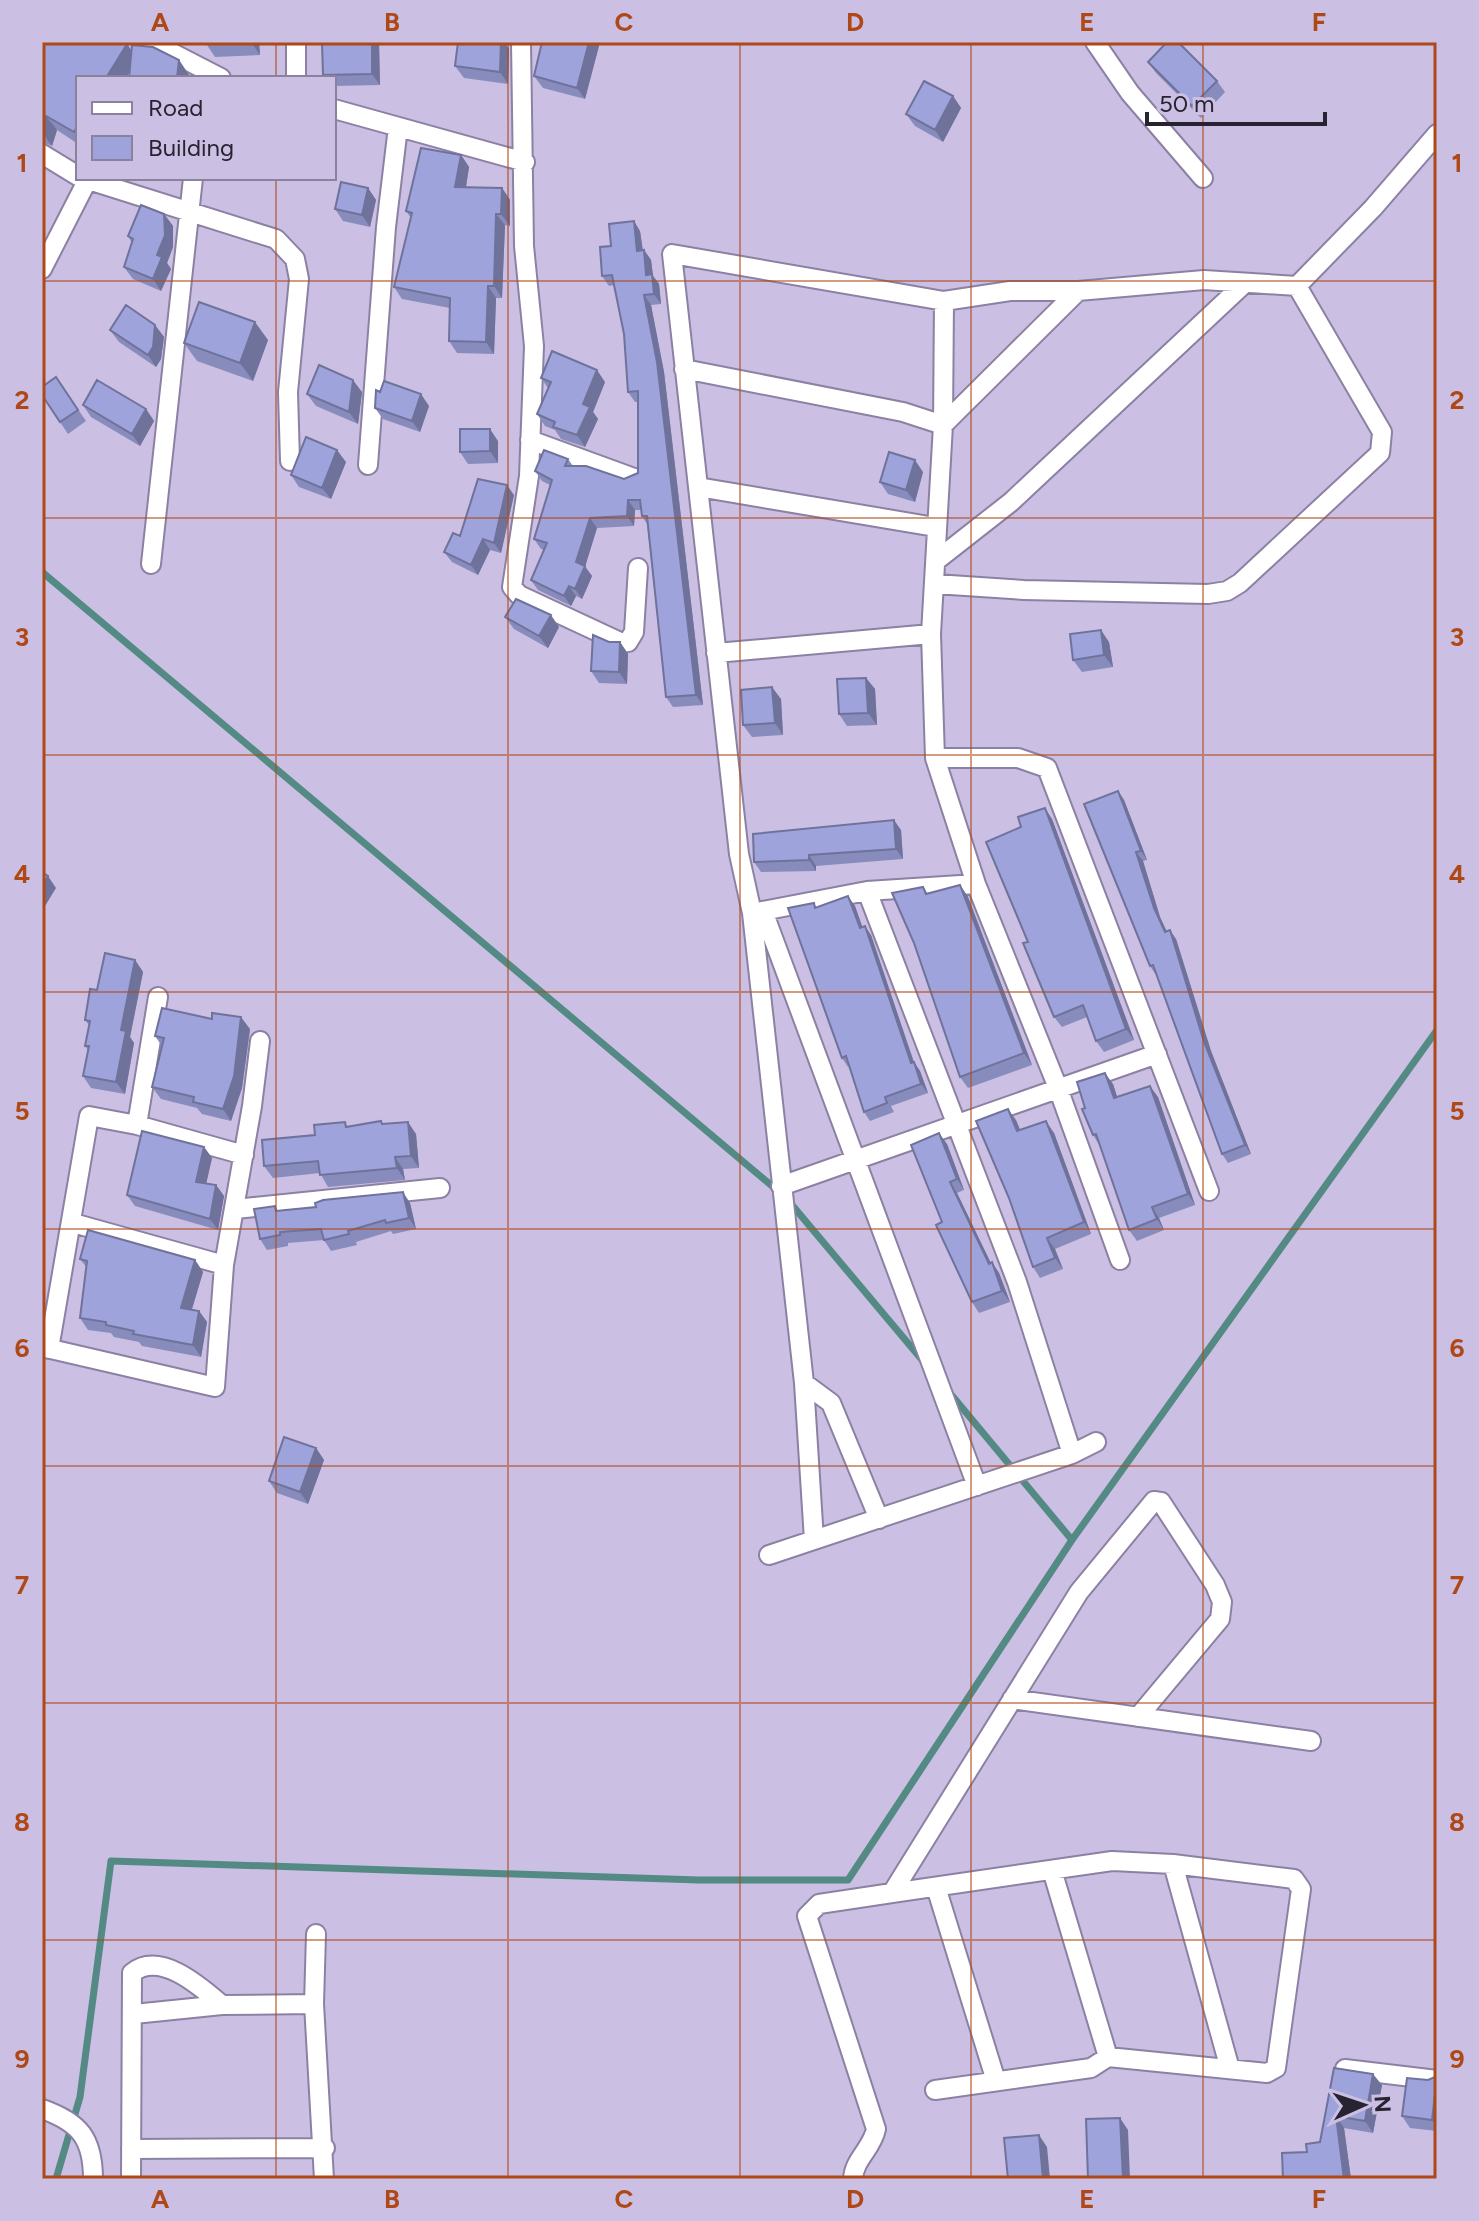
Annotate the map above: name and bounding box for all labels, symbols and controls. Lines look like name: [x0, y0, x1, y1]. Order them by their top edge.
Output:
text: A: [151, 6, 170, 38]
text: B: [384, 6, 400, 38]
text: C: [615, 6, 634, 38]
text: D: [846, 6, 864, 38]
text: E: [1079, 6, 1095, 38]
text: F: [1312, 6, 1326, 38]
legend: [76, 76, 336, 180]
scale bar: [1147, 76, 1325, 126]
text: 50 m: [1159, 89, 1215, 118]
text: Road: [148, 93, 203, 122]
text: Building: [148, 133, 234, 162]
text: 1: [17, 147, 27, 179]
text: 1: [1452, 147, 1462, 179]
text: 2: [14, 384, 30, 416]
text: 2: [1449, 384, 1465, 416]
text: 3: [15, 621, 29, 653]
text: 3: [1450, 621, 1464, 653]
text: 4: [14, 858, 30, 890]
text: 4: [1449, 858, 1465, 890]
text: 5: [14, 1095, 30, 1127]
text: 5: [1449, 1095, 1465, 1127]
text: 6: [14, 1332, 30, 1364]
text: 6: [1449, 1332, 1465, 1364]
text: 7: [15, 1569, 29, 1601]
text: 7: [1450, 1569, 1464, 1601]
text: 8: [14, 1806, 30, 1838]
text: 8: [1449, 1806, 1465, 1838]
text: 9: [14, 2043, 30, 2075]
text: 9: [1449, 2043, 1465, 2075]
north arrow: [1323, 2065, 1403, 2145]
text: N: [1369, 2095, 1396, 2113]
text: A: [151, 2183, 170, 2215]
text: B: [384, 2183, 400, 2215]
text: C: [615, 2183, 634, 2215]
text: D: [846, 2183, 864, 2215]
text: E: [1079, 2183, 1095, 2215]
text: F: [1312, 2183, 1326, 2215]

